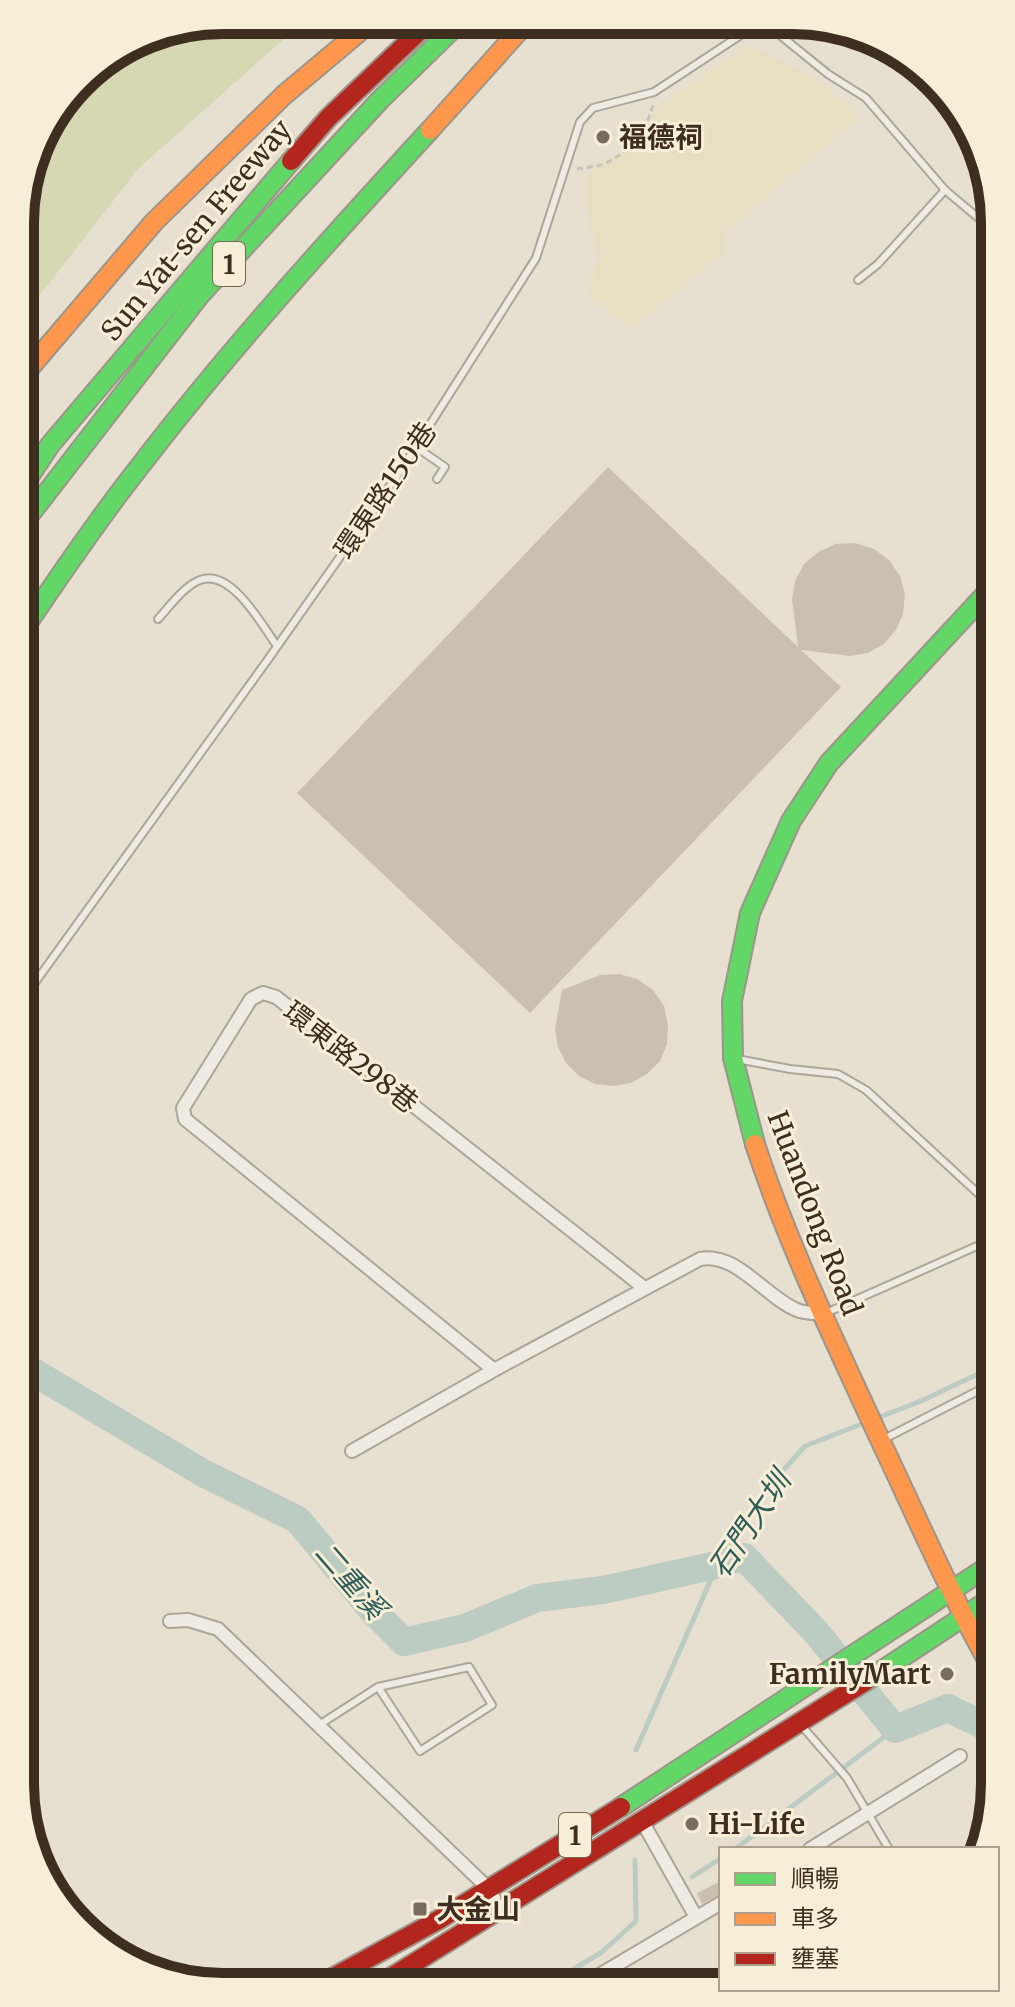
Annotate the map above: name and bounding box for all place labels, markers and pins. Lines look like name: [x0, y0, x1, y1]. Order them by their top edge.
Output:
place label: 福德祠: [619, 119, 703, 155]
marker: 福德祠: [594, 128, 612, 146]
place label: FamilyMart: [769, 1656, 931, 1692]
marker: FamilyMart: [938, 1665, 956, 1683]
place label: Hi-Life: [708, 1806, 805, 1842]
marker: Hi-Life: [683, 1815, 701, 1833]
place label: 大金山: [436, 1891, 520, 1927]
marker: 大金山: [411, 1900, 429, 1918]

